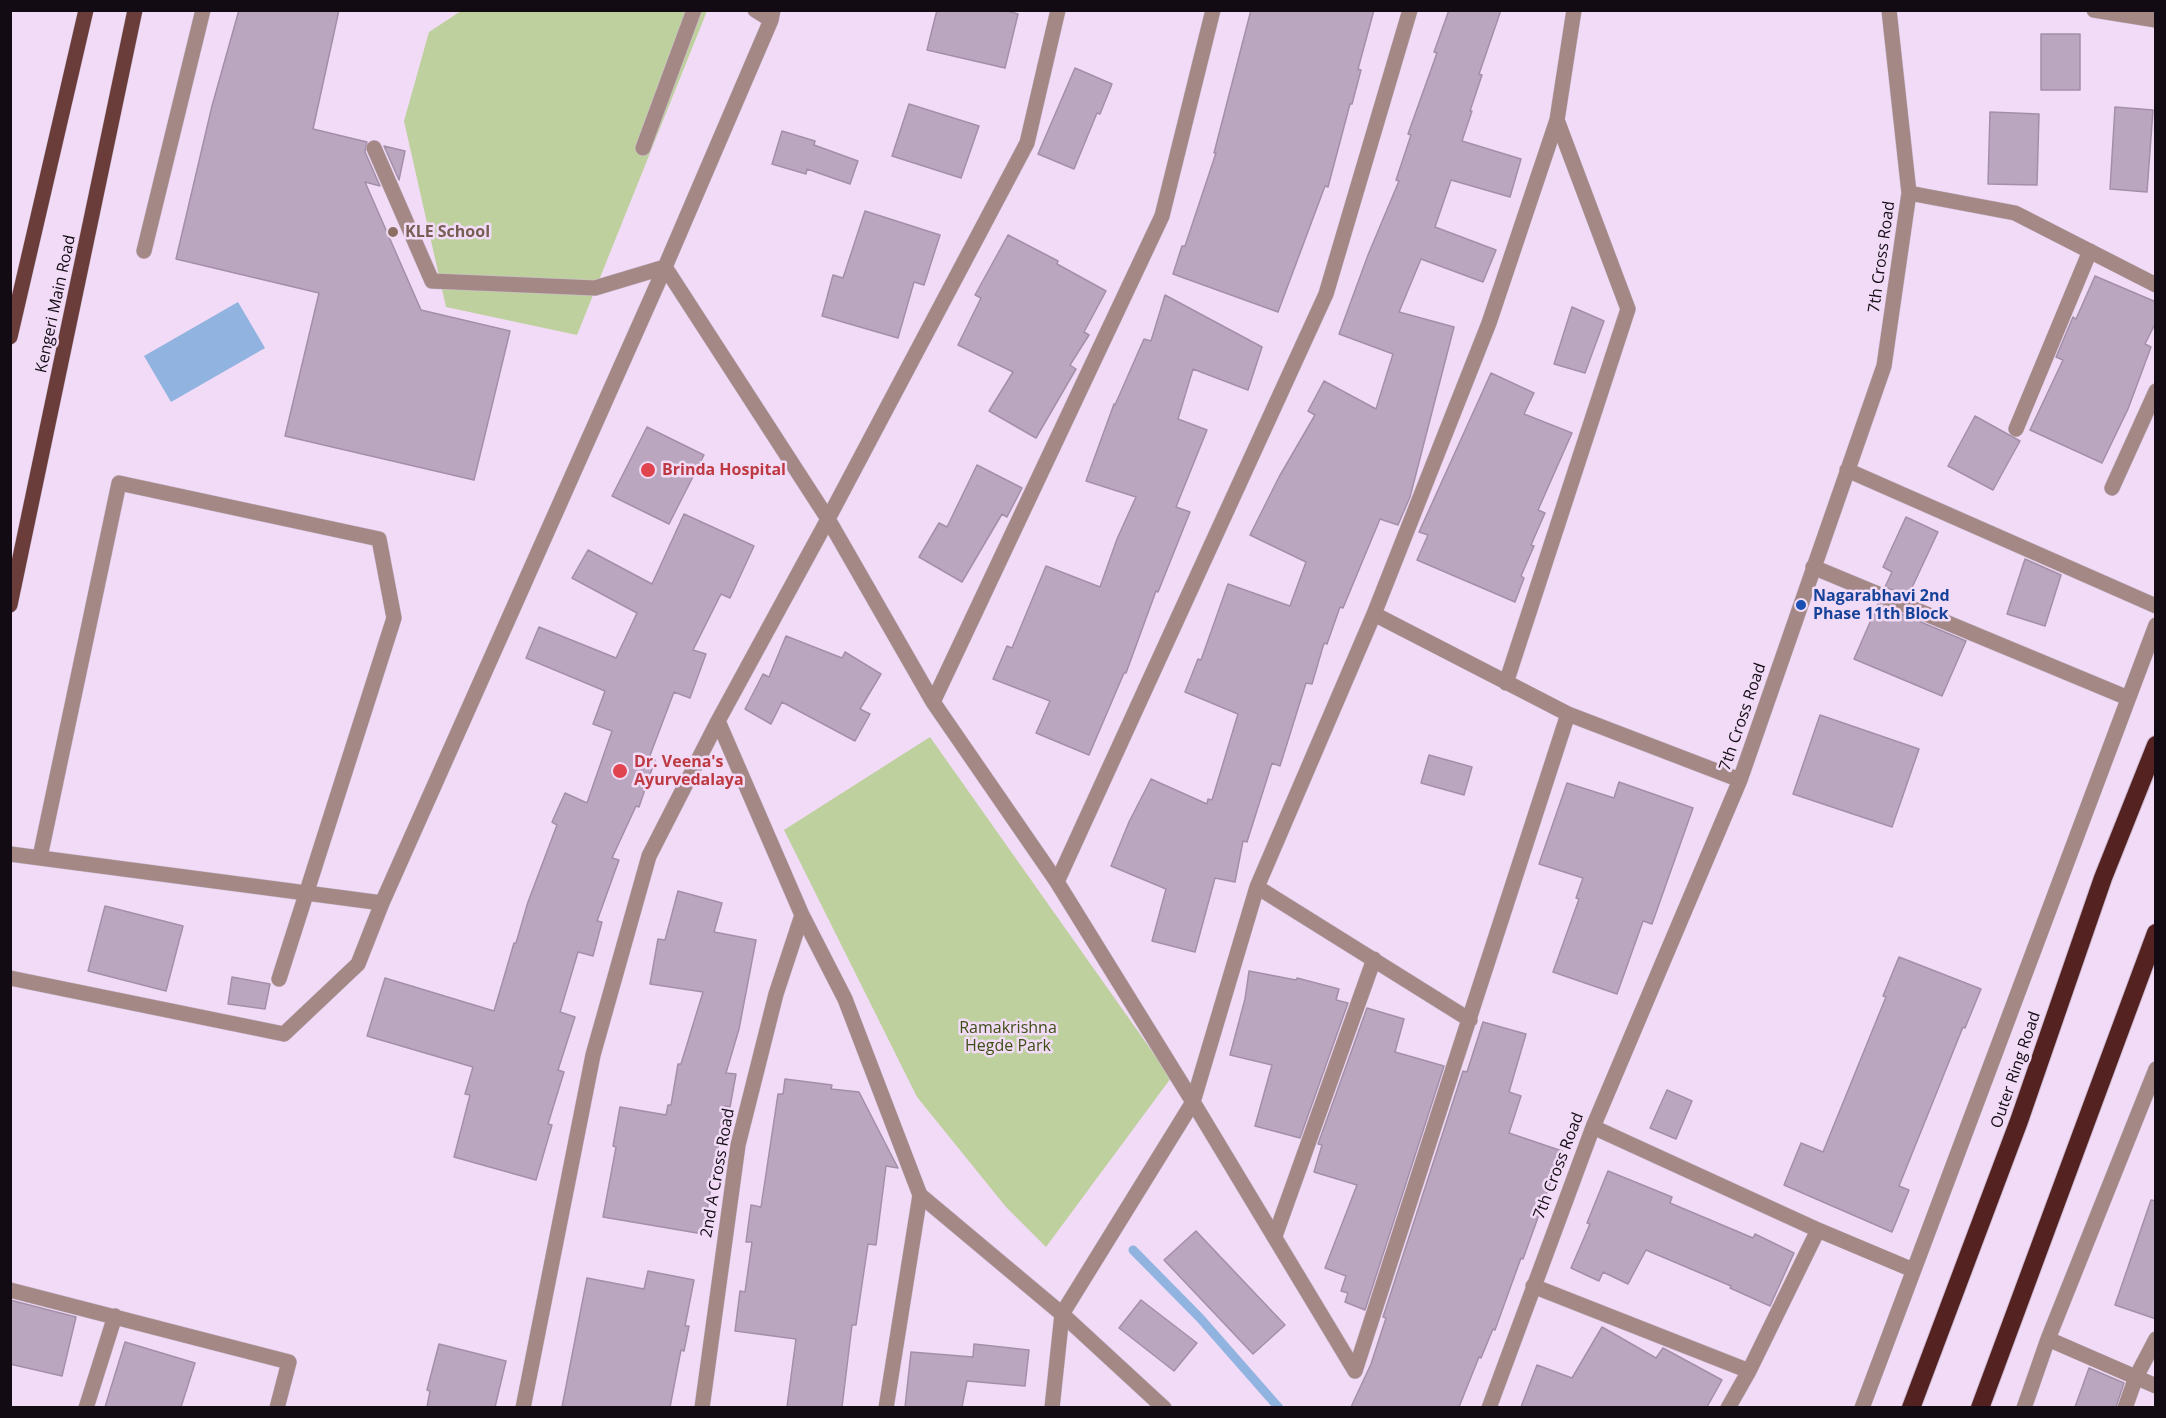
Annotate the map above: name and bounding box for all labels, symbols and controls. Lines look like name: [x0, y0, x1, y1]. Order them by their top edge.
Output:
street label: 7th Cross Road: [1865, 200, 1899, 314]
place label: KLE School: [405, 222, 490, 242]
marker: KLE School: [386, 225, 400, 239]
street label: Kengeri Main Road: [32, 233, 80, 375]
place label: Brinda Hospital: [662, 460, 786, 480]
marker: Brinda Hospital: [639, 461, 657, 479]
place label: Nagarabhavi 2nd Phase 11th Block: [1813, 586, 1950, 624]
marker: Nagarabhavi 2nd Phase 11th Block: [1794, 598, 1808, 612]
street label: 7th Cross Road: [1716, 661, 1770, 773]
place label: Dr. Veena's Ayurvedalaya: [634, 752, 744, 790]
marker: Dr. Veena's Ayurvedalaya: [611, 762, 629, 780]
street label: Outer Ring Road: [1987, 1009, 2045, 1131]
park label: Ramakrishna Hegde Park: [959, 1018, 1057, 1056]
street label: 2nd A Cross Road: [697, 1107, 739, 1239]
street label: 7th Cross Road: [1530, 1110, 1588, 1222]

